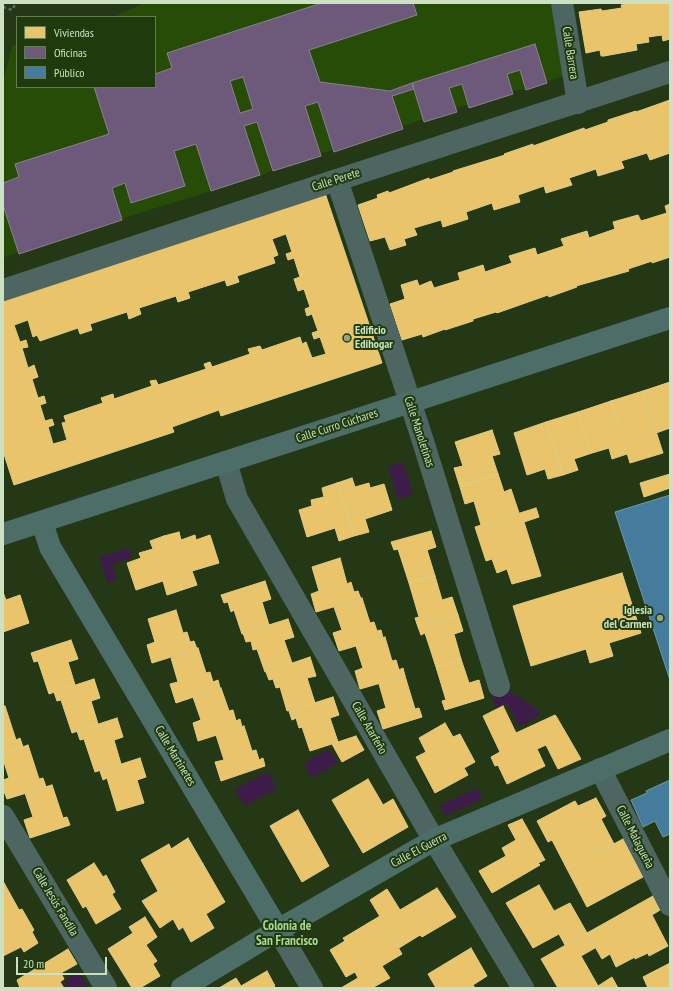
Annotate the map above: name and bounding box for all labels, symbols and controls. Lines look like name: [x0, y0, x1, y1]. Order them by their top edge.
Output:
legend: [16, 16, 156, 88]
text: Viviendas: [54, 25, 94, 40]
street label: Calle Barrera: [559, 26, 581, 80]
text: Oficinas: [54, 45, 87, 60]
text: Público: [54, 65, 84, 80]
street label: Calle Perete: [310, 165, 362, 195]
place label: Edificio Edihogar: [355, 324, 393, 352]
marker: Edificio Edihogar: [342, 333, 352, 343]
street label: Calle Manoletinas: [401, 395, 437, 469]
street label: Calle Curro Cúchares: [294, 406, 380, 446]
place label: Iglesia del Carmen: [604, 604, 652, 632]
marker: Iglesia del Carmen: [655, 613, 665, 623]
street label: Calle Atarfeño: [348, 699, 390, 757]
street label: Calle Martinetes: [151, 723, 199, 789]
street label: Calle Malagueña: [613, 803, 657, 871]
street label: Calle El Guerra: [389, 829, 449, 871]
street label: Calle Jesús Fandila: [29, 865, 81, 939]
district label: Colonia de San Francisco: [256, 918, 318, 949]
scale bar: [18, 949, 109, 975]
text: 20 m: [23, 956, 44, 971]

